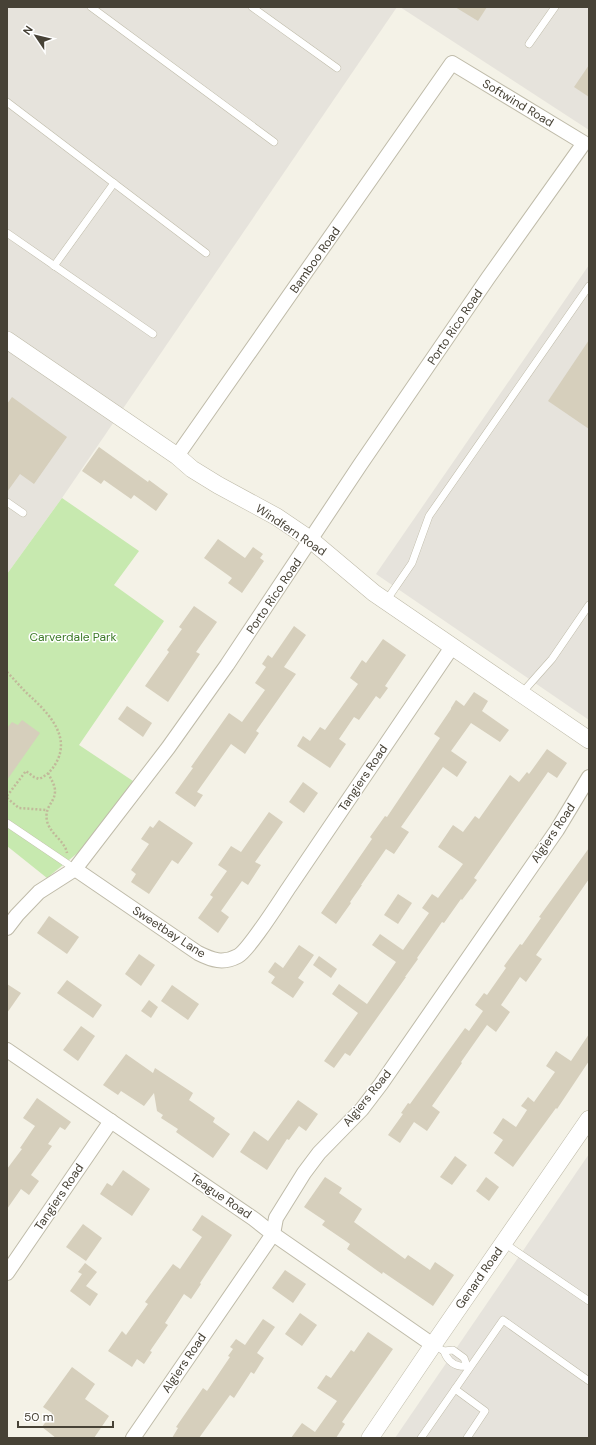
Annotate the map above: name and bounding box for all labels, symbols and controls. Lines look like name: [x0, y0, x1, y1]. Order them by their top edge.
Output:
north arrow: [16, 16, 56, 56]
text: N: [20, 23, 36, 38]
street label: Softwind Road: [479, 75, 557, 131]
street label: Bamboo Road: [286, 224, 344, 296]
street label: Porto Rico Road: [424, 286, 486, 368]
street label: Windfern Road: [253, 500, 329, 560]
street label: Porto Rico Road: [243, 555, 305, 637]
park label: Carverdale Park: [29, 629, 117, 645]
street label: Tangiers Road: [335, 742, 391, 814]
street label: Algiers Road: [527, 800, 579, 866]
street label: Sweetbay Lane: [129, 902, 209, 962]
street label: Algiers Road: [339, 1066, 395, 1130]
street label: Tangiers Road: [31, 1161, 87, 1233]
street label: Teague Road: [187, 1170, 255, 1222]
street label: Genard Road: [452, 1244, 506, 1312]
street label: Algiers Road: [158, 1330, 210, 1396]
scale bar: [18, 1403, 113, 1429]
text: 50 m: [24, 1409, 53, 1425]

